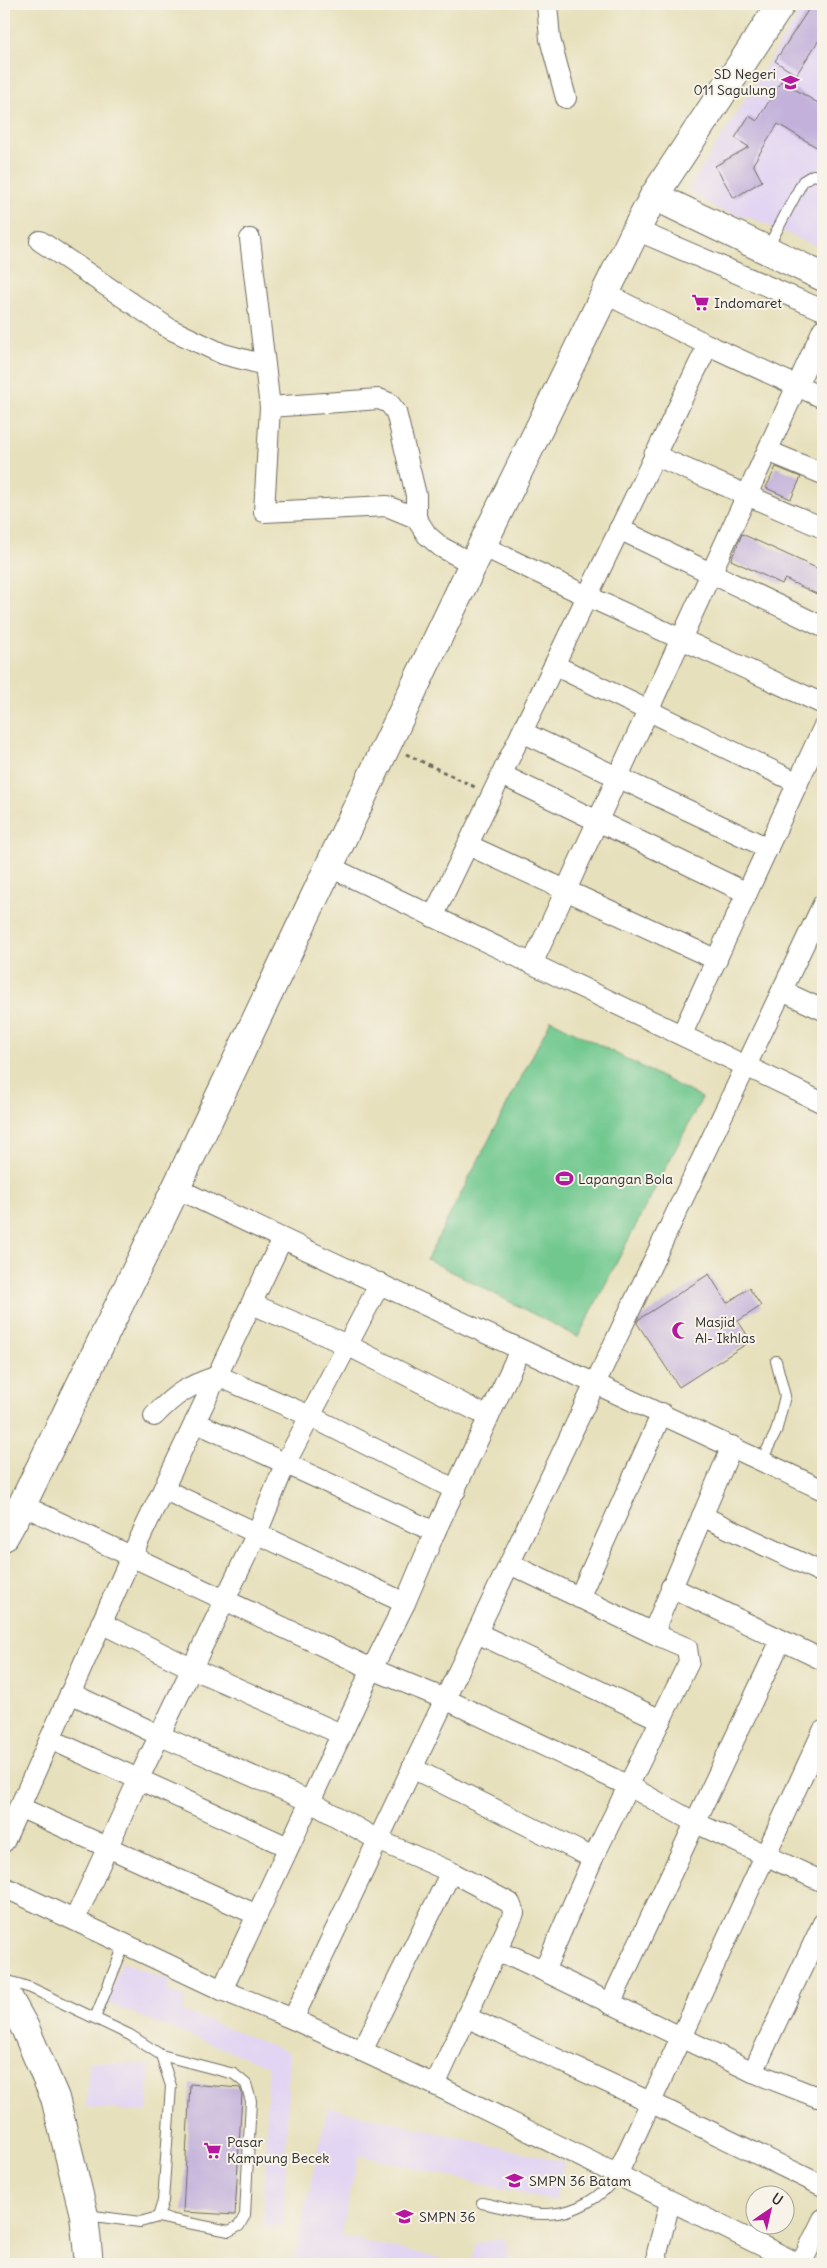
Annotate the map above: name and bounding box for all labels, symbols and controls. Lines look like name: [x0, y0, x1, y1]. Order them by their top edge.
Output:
place label: SD Negeri 011 Sagulung: [693, 65, 776, 99]
school or university icon: SD Negeri 011 Sagulung: [780, 72, 800, 92]
supermarket icon: Indomaret: [690, 293, 710, 313]
place label: Indomaret: [714, 294, 782, 312]
sports icon: Lapangan Bola: [554, 1169, 574, 1189]
place label: Lapangan Bola: [578, 1170, 673, 1188]
place label: Masjid Al- Ikhlas: [695, 1313, 755, 1347]
mosque icon: Masjid Al- Ikhlas: [671, 1320, 691, 1340]
place label: Pasar Kampung Becek: [227, 2133, 330, 2167]
supermarket icon: Pasar Kampung Becek: [203, 2140, 223, 2160]
school or university icon: SMPN 36 Batam: [505, 2171, 525, 2191]
place label: SMPN 36 Batam: [529, 2172, 631, 2190]
north arrow: [744, 2186, 794, 2236]
text: U: [768, 2189, 786, 2209]
school or university icon: SMPN 36: [395, 2207, 415, 2227]
place label: SMPN 36: [419, 2208, 476, 2226]

